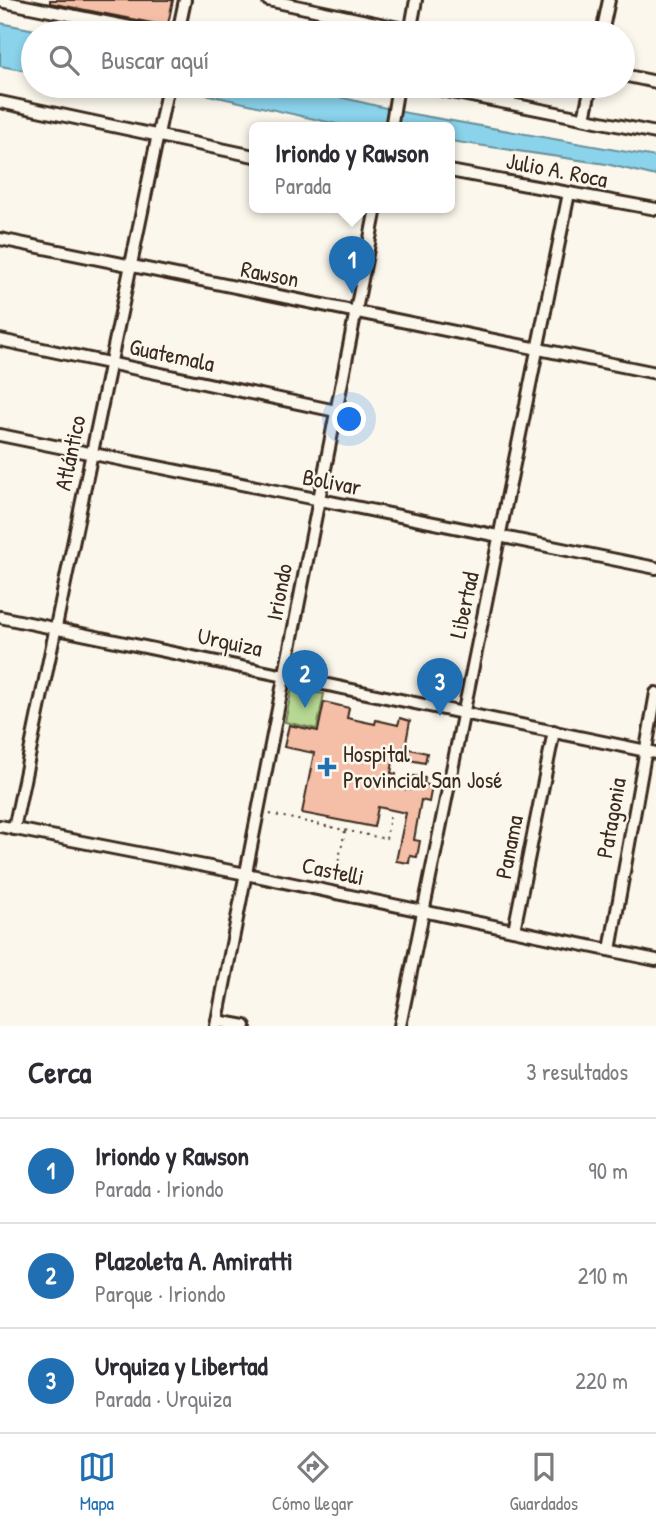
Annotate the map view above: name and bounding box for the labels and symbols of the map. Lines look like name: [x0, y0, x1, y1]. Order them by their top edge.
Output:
street label: Julio A. Roca: [504, 145, 610, 195]
pin: 1: [329, 236, 375, 294]
street label: Rawson: [238, 253, 302, 294]
street label: Guatemala: [127, 330, 217, 379]
your location: [332, 402, 366, 436]
street label: Atlántico: [46, 413, 93, 493]
street label: Bolivar: [300, 461, 364, 502]
street label: Iriondo: [258, 561, 299, 623]
street label: Libertad: [441, 569, 486, 641]
street label: Urquiza: [195, 620, 265, 663]
pin: 2: [282, 650, 328, 708]
pin: 3: [417, 658, 463, 716]
place label: Hospital Provincial San José: [343, 738, 502, 795]
marker: Hospital Provincial San José: [317, 757, 337, 777]
street label: Patagonia: [588, 775, 633, 861]
street label: Panama: [487, 812, 530, 881]
street label: Castelli: [299, 849, 367, 892]

